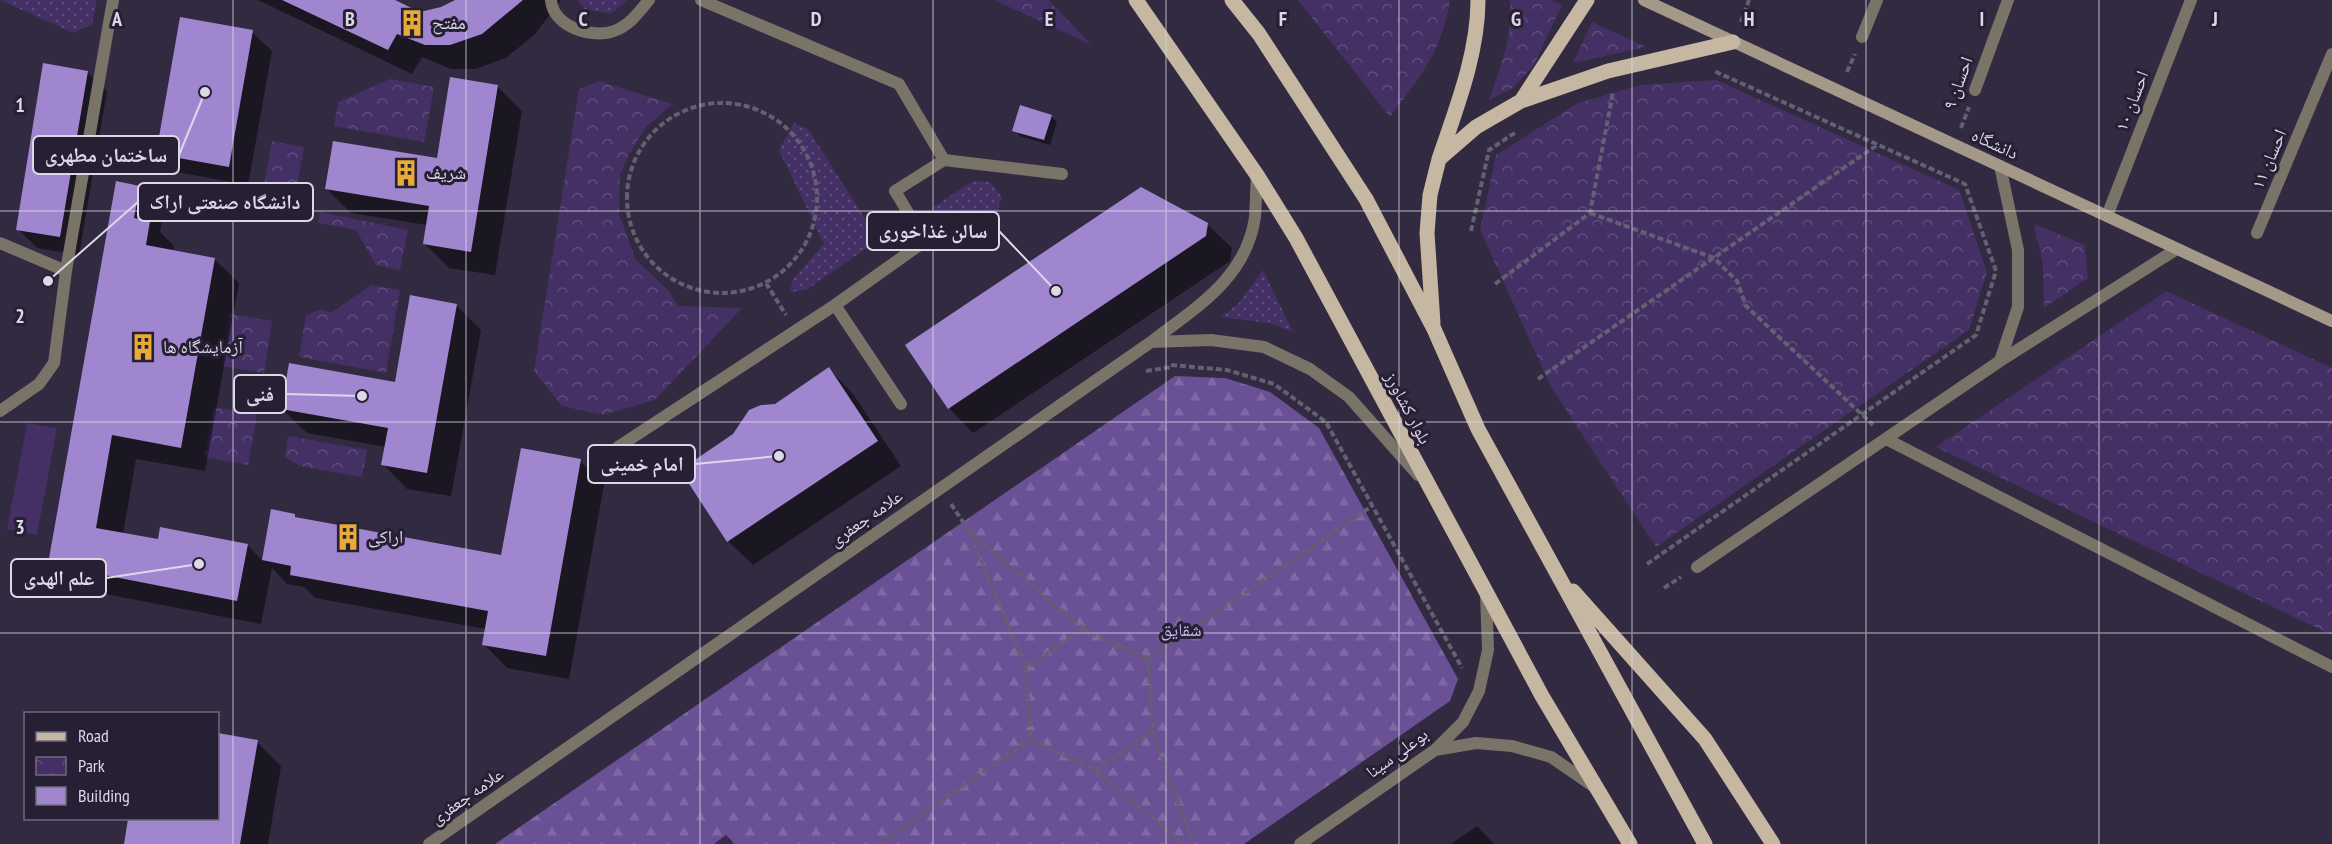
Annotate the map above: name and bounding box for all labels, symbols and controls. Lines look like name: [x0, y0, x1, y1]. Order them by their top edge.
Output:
text: A: [111, 6, 123, 32]
text: B: [345, 6, 355, 32]
text: C: [578, 6, 588, 32]
text: D: [811, 6, 822, 32]
text: E: [1045, 6, 1053, 32]
text: F: [1279, 6, 1287, 32]
text: G: [1511, 6, 1521, 32]
text: H: [1744, 6, 1754, 32]
text: I: [1980, 6, 1984, 32]
text: J: [2211, 6, 2218, 32]
building icon: مفتح: [397, 8, 427, 38]
place label: مفتح: [432, 11, 466, 35]
street label: احسان ۹: [1937, 53, 1978, 112]
street label: احسان ۱۰: [2110, 67, 2154, 134]
text: 1: [15, 92, 25, 118]
street label: دانشگاه: [1968, 123, 2022, 164]
street label: احسان ۱۱: [2246, 125, 2291, 192]
callout: ساختمان مطهری: [33, 136, 179, 174]
text: ساختمان مطهری: [45, 142, 167, 168]
building icon: شریف: [391, 158, 421, 188]
place label: شریف: [426, 161, 466, 184]
callout: دانشگاه صنعتی اراک: [138, 183, 313, 221]
text: دانشگاه صنعتی اراک: [149, 189, 301, 215]
callout: سالن غذاخوری: [867, 212, 999, 250]
text: سالن غذاخوری: [879, 218, 987, 244]
text: 2: [15, 303, 25, 329]
building icon: آزمایشگاه ها: [128, 332, 158, 362]
place label: آزمایشگاه ها: [163, 335, 243, 358]
street label: بلوار کشاورز: [1379, 367, 1437, 448]
callout: فنی: [234, 375, 286, 413]
text: فنی: [246, 381, 274, 407]
callout: امام خمینی: [588, 445, 695, 483]
text: امام خمینی: [600, 451, 684, 478]
street label: علامه جعفری: [825, 484, 907, 551]
text: 3: [15, 514, 25, 540]
building icon: اراکی: [333, 522, 363, 552]
place label: اراکی: [368, 525, 403, 548]
callout: علم الهدی: [11, 559, 106, 597]
text: علم الهدی: [24, 565, 94, 592]
park label: شقایق: [1160, 618, 1202, 641]
legend: [24, 712, 219, 820]
street label: بوعلی سینا: [1361, 722, 1432, 783]
text: Road: [78, 724, 109, 747]
text: Park: [78, 754, 105, 777]
street label: علامه جعفری: [426, 762, 508, 829]
text: Building: [78, 784, 130, 807]

